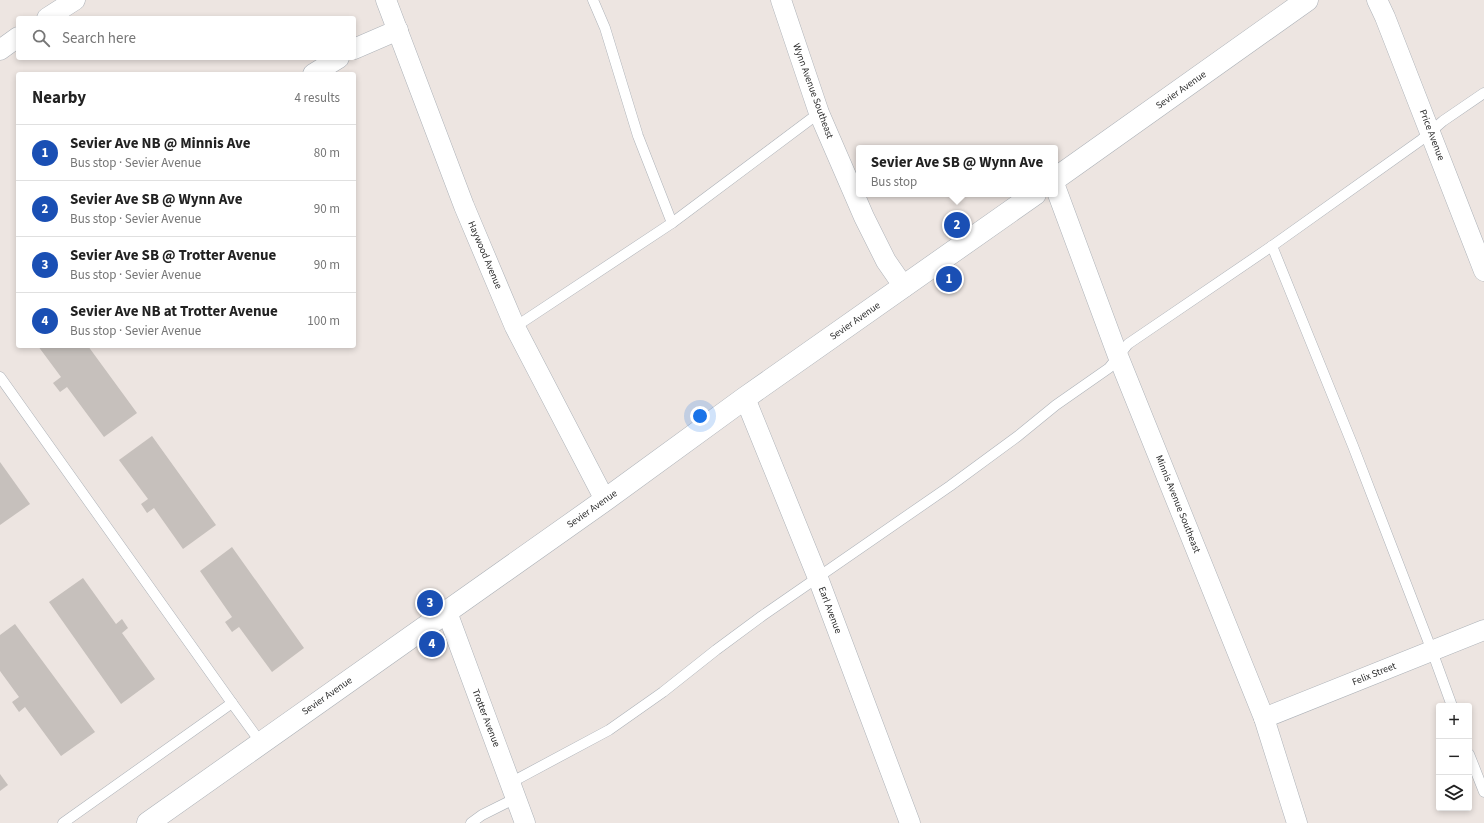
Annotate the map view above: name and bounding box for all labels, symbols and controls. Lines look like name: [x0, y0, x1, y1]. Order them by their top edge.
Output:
search box: [16, 16, 356, 60]
icon: search: [30, 27, 52, 49]
text: Search here: [62, 28, 136, 49]
street label: Wynn Avenue Southeast: [789, 41, 837, 141]
street label: Sevier Avenue: [1153, 67, 1209, 113]
text: Nearby: [32, 86, 86, 110]
text: 4 results: [295, 89, 340, 107]
street label: Price Avenue: [1416, 107, 1448, 163]
text: Sevier Ave NB @ Minnis Ave: [70, 133, 251, 154]
text: 1: [42, 144, 48, 162]
text: 80 m: [314, 144, 340, 162]
popup: [856, 145, 1058, 197]
text: Sevier Ave SB @ Wynn Ave: [871, 152, 1043, 173]
text: Bus stop · Sevier Avenue: [70, 154, 201, 172]
text: Bus stop: [871, 173, 917, 191]
text: Sevier Ave SB @ Wynn Ave: [70, 189, 243, 210]
text: 2: [42, 200, 48, 218]
text: 90 m: [314, 200, 340, 218]
text: Bus stop · Sevier Avenue: [70, 210, 201, 228]
pin: 2: [944, 210, 970, 240]
street label: Haywood Avenue: [464, 219, 506, 291]
text: Sevier Ave SB @ Trotter Avenue: [70, 245, 276, 266]
text: 3: [42, 256, 48, 274]
text: 90 m: [314, 256, 340, 274]
pin: 1: [936, 264, 962, 294]
text: Bus stop · Sevier Avenue: [70, 266, 201, 284]
street label: Sevier Avenue: [827, 298, 883, 344]
text: Sevier Ave NB at Trotter Avenue: [70, 301, 278, 322]
text: 4: [42, 312, 48, 330]
text: 100 m: [307, 312, 340, 330]
text: Bus stop · Sevier Avenue: [70, 322, 201, 340]
your location: [690, 406, 710, 426]
street label: Minnis Avenue Southeast: [1152, 453, 1204, 556]
street label: Sevier Avenue: [564, 486, 620, 532]
street label: Earl Avenue: [815, 585, 845, 635]
pin: 3: [417, 588, 443, 618]
pin: 4: [419, 629, 445, 659]
street label: Felix Street: [1350, 659, 1399, 689]
street label: Sevier Avenue: [299, 673, 355, 719]
street label: Trotter Avenue: [469, 687, 504, 749]
map controls: [1436, 703, 1472, 811]
button: +: [1436, 703, 1472, 739]
button: −: [1436, 739, 1472, 775]
button: layers: [1436, 775, 1472, 811]

